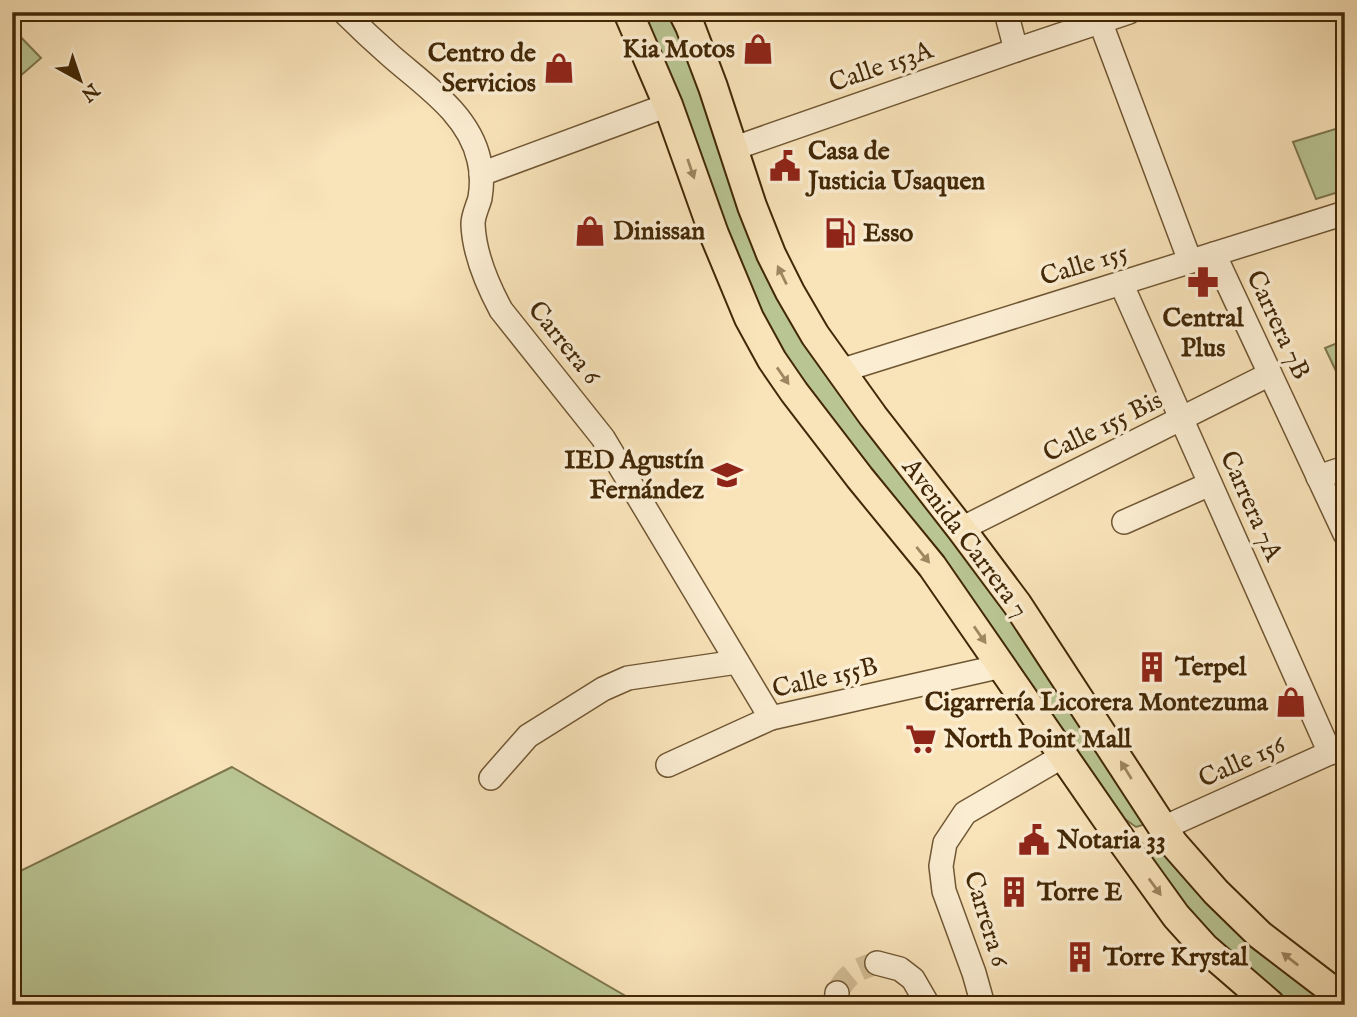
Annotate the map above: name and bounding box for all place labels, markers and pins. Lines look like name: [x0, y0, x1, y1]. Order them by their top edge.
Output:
shop icon: Kia Motos: [741, 32, 775, 66]
place label: Kia Motos: [622, 33, 735, 66]
place label: Centro de Servicios: [428, 37, 536, 100]
shop icon: Centro de Servicios: [542, 51, 576, 85]
place label: Casa de Justicia Usaquen: [805, 135, 985, 198]
public building icon: Casa de Justicia Usaquen: [768, 149, 802, 183]
shop icon: Dinissan: [573, 214, 607, 248]
place label: Dinissan: [613, 215, 705, 248]
fuel station icon: Esso: [823, 216, 857, 250]
place label: Esso: [863, 217, 913, 250]
pharmacy icon: Central Plus: [1186, 265, 1220, 299]
place label: Central Plus: [1162, 302, 1244, 365]
place label: IED Agustín Fernández: [564, 444, 704, 507]
school or university icon: IED Agustín Fernández: [710, 458, 744, 492]
building icon: Terpel: [1135, 650, 1169, 684]
place label: Terpel: [1174, 651, 1247, 684]
shop icon: Cigarrería Licorera Montezuma: [1274, 685, 1308, 719]
place label: Cigarrería Licorera Montezuma: [925, 686, 1269, 719]
supermarket icon: North Point Mall: [904, 722, 938, 756]
place label: North Point Mall: [943, 723, 1132, 756]
public building icon: Notaria 33: [1017, 823, 1051, 857]
place label: Notaria 33: [1056, 824, 1166, 857]
building icon: Torre E: [997, 875, 1031, 909]
place label: Torre E: [1036, 876, 1122, 909]
building icon: Torre Krystal: [1063, 940, 1097, 974]
place label: Torre Krystal: [1102, 941, 1249, 974]

